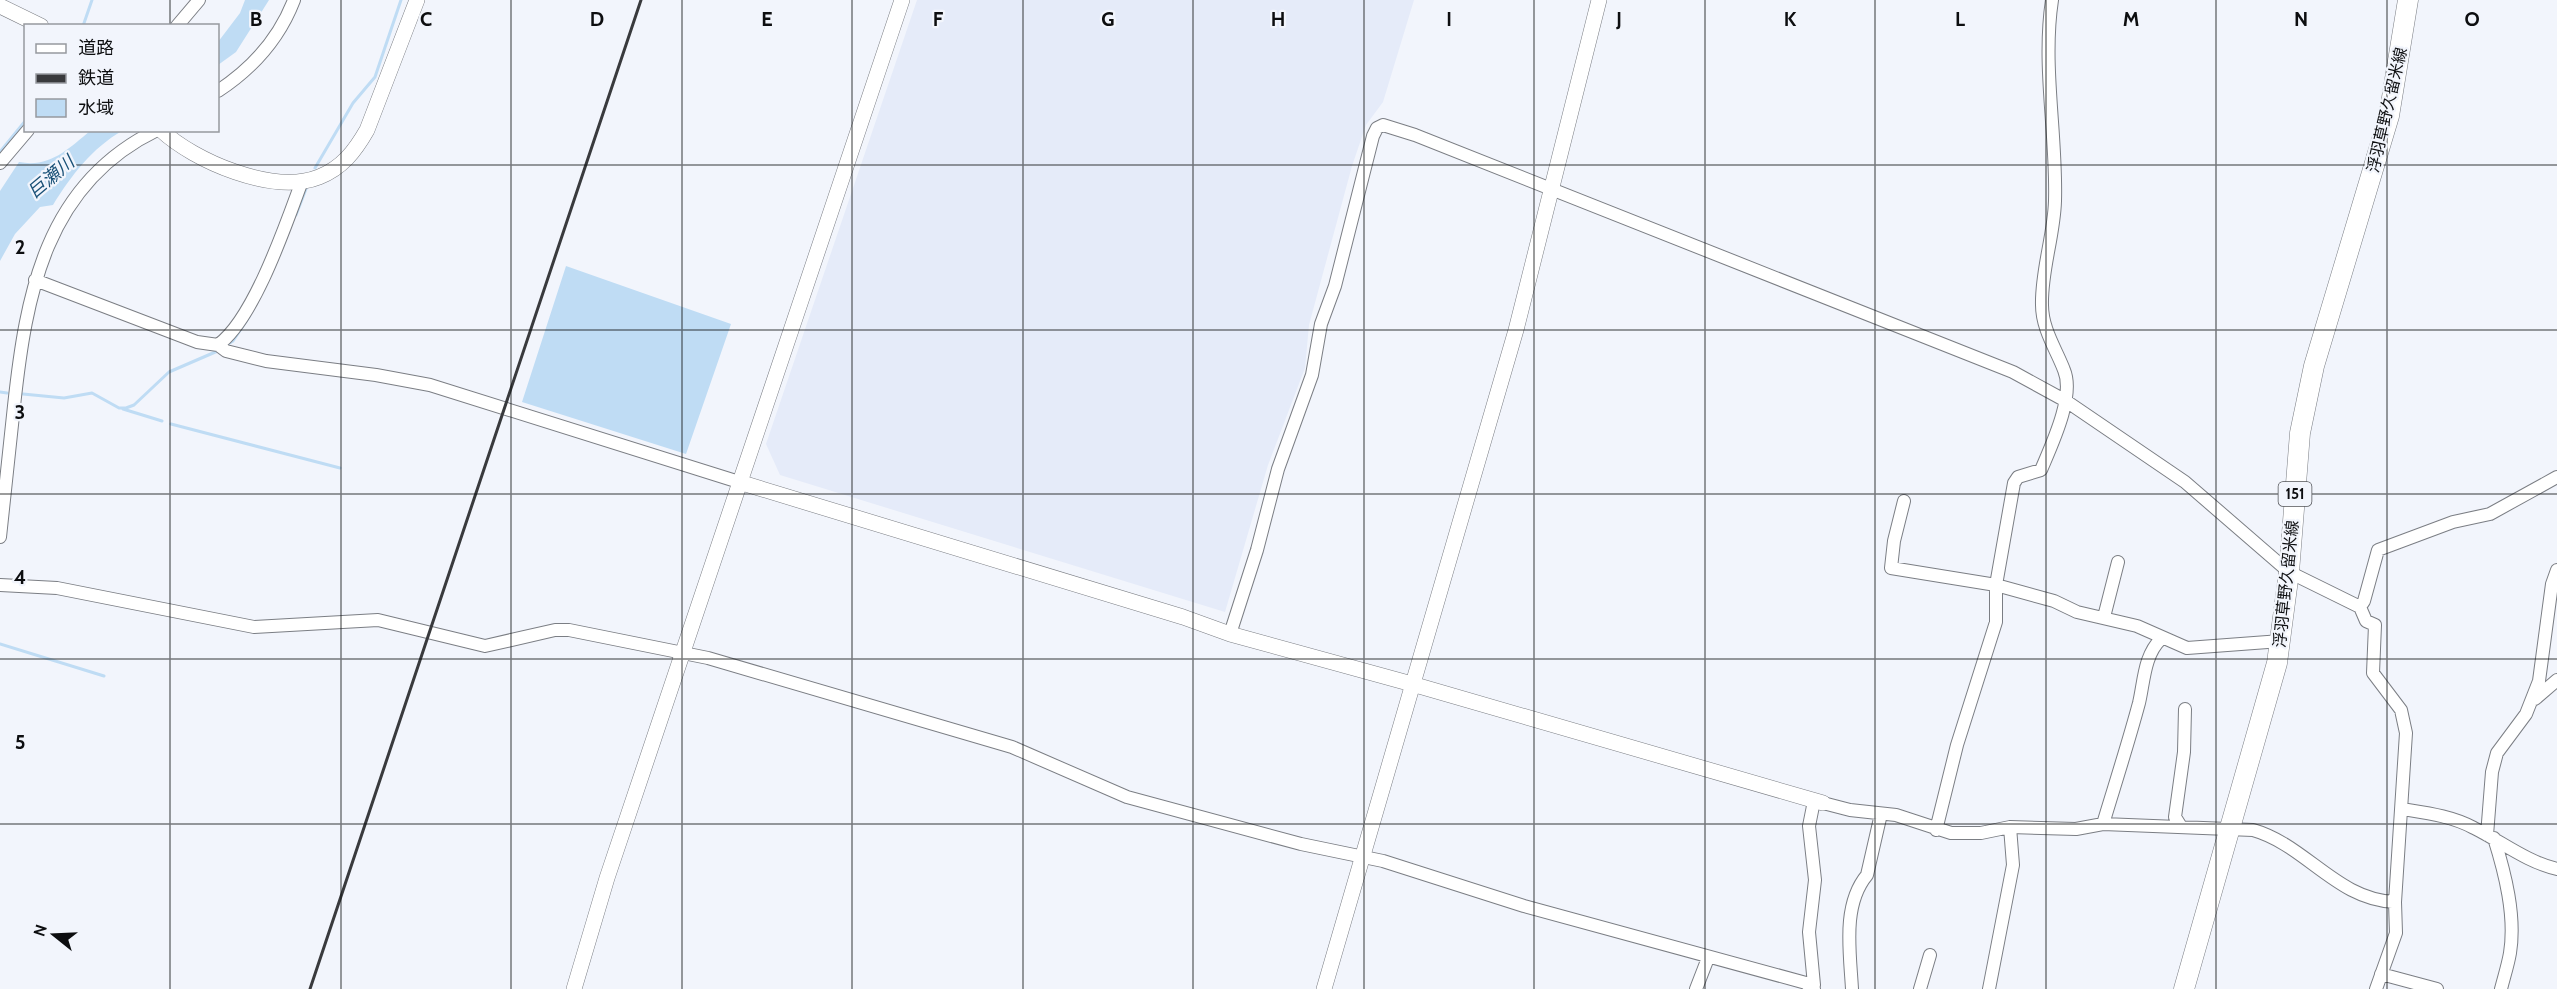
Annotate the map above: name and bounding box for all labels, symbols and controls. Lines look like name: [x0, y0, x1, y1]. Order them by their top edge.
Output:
text: B: [250, 7, 262, 31]
text: C: [420, 7, 432, 31]
text: D: [590, 7, 604, 31]
text: E: [761, 7, 773, 31]
text: F: [933, 7, 944, 31]
text: G: [1101, 7, 1115, 31]
text: H: [1271, 7, 1285, 31]
text: I: [1446, 7, 1452, 31]
text: J: [1615, 7, 1622, 31]
text: K: [1784, 7, 1797, 31]
text: L: [1955, 7, 1965, 31]
text: M: [2123, 7, 2139, 31]
text: N: [2294, 7, 2308, 31]
text: O: [2464, 7, 2480, 31]
legend: [24, 24, 219, 132]
text: 道路: [78, 37, 114, 59]
street label: 浮羽草野久留米線: [2363, 45, 2411, 175]
text: 鉄道: [78, 67, 114, 89]
text: 水域: [78, 97, 114, 119]
water label: 巨瀬川: [23, 150, 80, 203]
text: 2: [15, 235, 25, 259]
text: 3: [15, 400, 25, 424]
road number: 151: [2278, 482, 2312, 506]
street label: 浮羽草野久留米線: [2270, 519, 2302, 649]
text: 4: [14, 565, 26, 589]
text: 5: [15, 730, 25, 754]
north arrow: [24, 905, 84, 965]
text: N: [29, 922, 51, 939]

